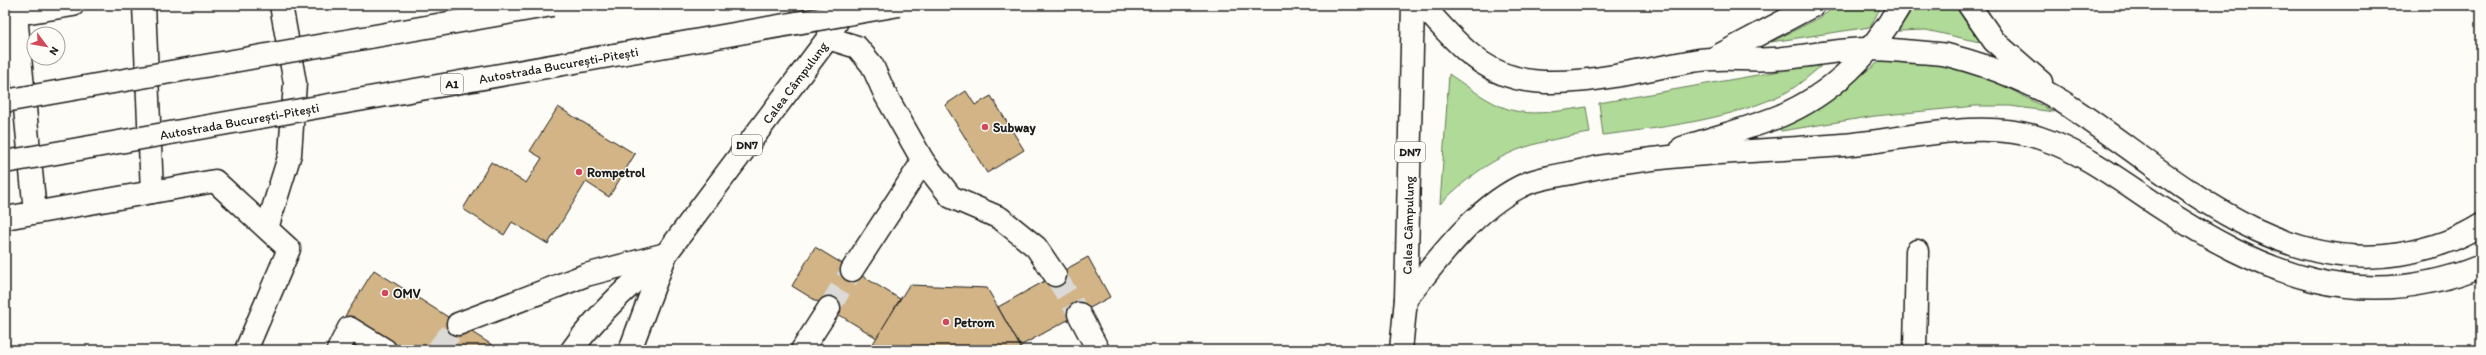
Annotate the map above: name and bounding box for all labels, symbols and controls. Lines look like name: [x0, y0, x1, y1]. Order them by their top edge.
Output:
north arrow: [26, 26, 66, 66]
street label: Calea Câmpulung: [759, 38, 831, 126]
street label: Autostrada București-Pitești: [478, 43, 639, 86]
text: N: [47, 44, 62, 58]
road number: A1: [441, 74, 463, 94]
street label: Autostrada București-Pitești: [159, 99, 320, 142]
place label: Subway: [993, 120, 1037, 136]
marker: Subway: [980, 122, 990, 132]
road number: DN7: [732, 135, 762, 155]
road number: DN7: [1395, 142, 1425, 162]
place label: Rompetrol: [587, 165, 646, 181]
marker: Rompetrol: [574, 167, 584, 177]
street label: Calea Câmpulung: [1399, 175, 1416, 275]
place label: OMV: [393, 286, 421, 301]
marker: OMV: [380, 288, 390, 298]
place label: Petrom: [954, 315, 995, 330]
marker: Petrom: [941, 317, 951, 327]

